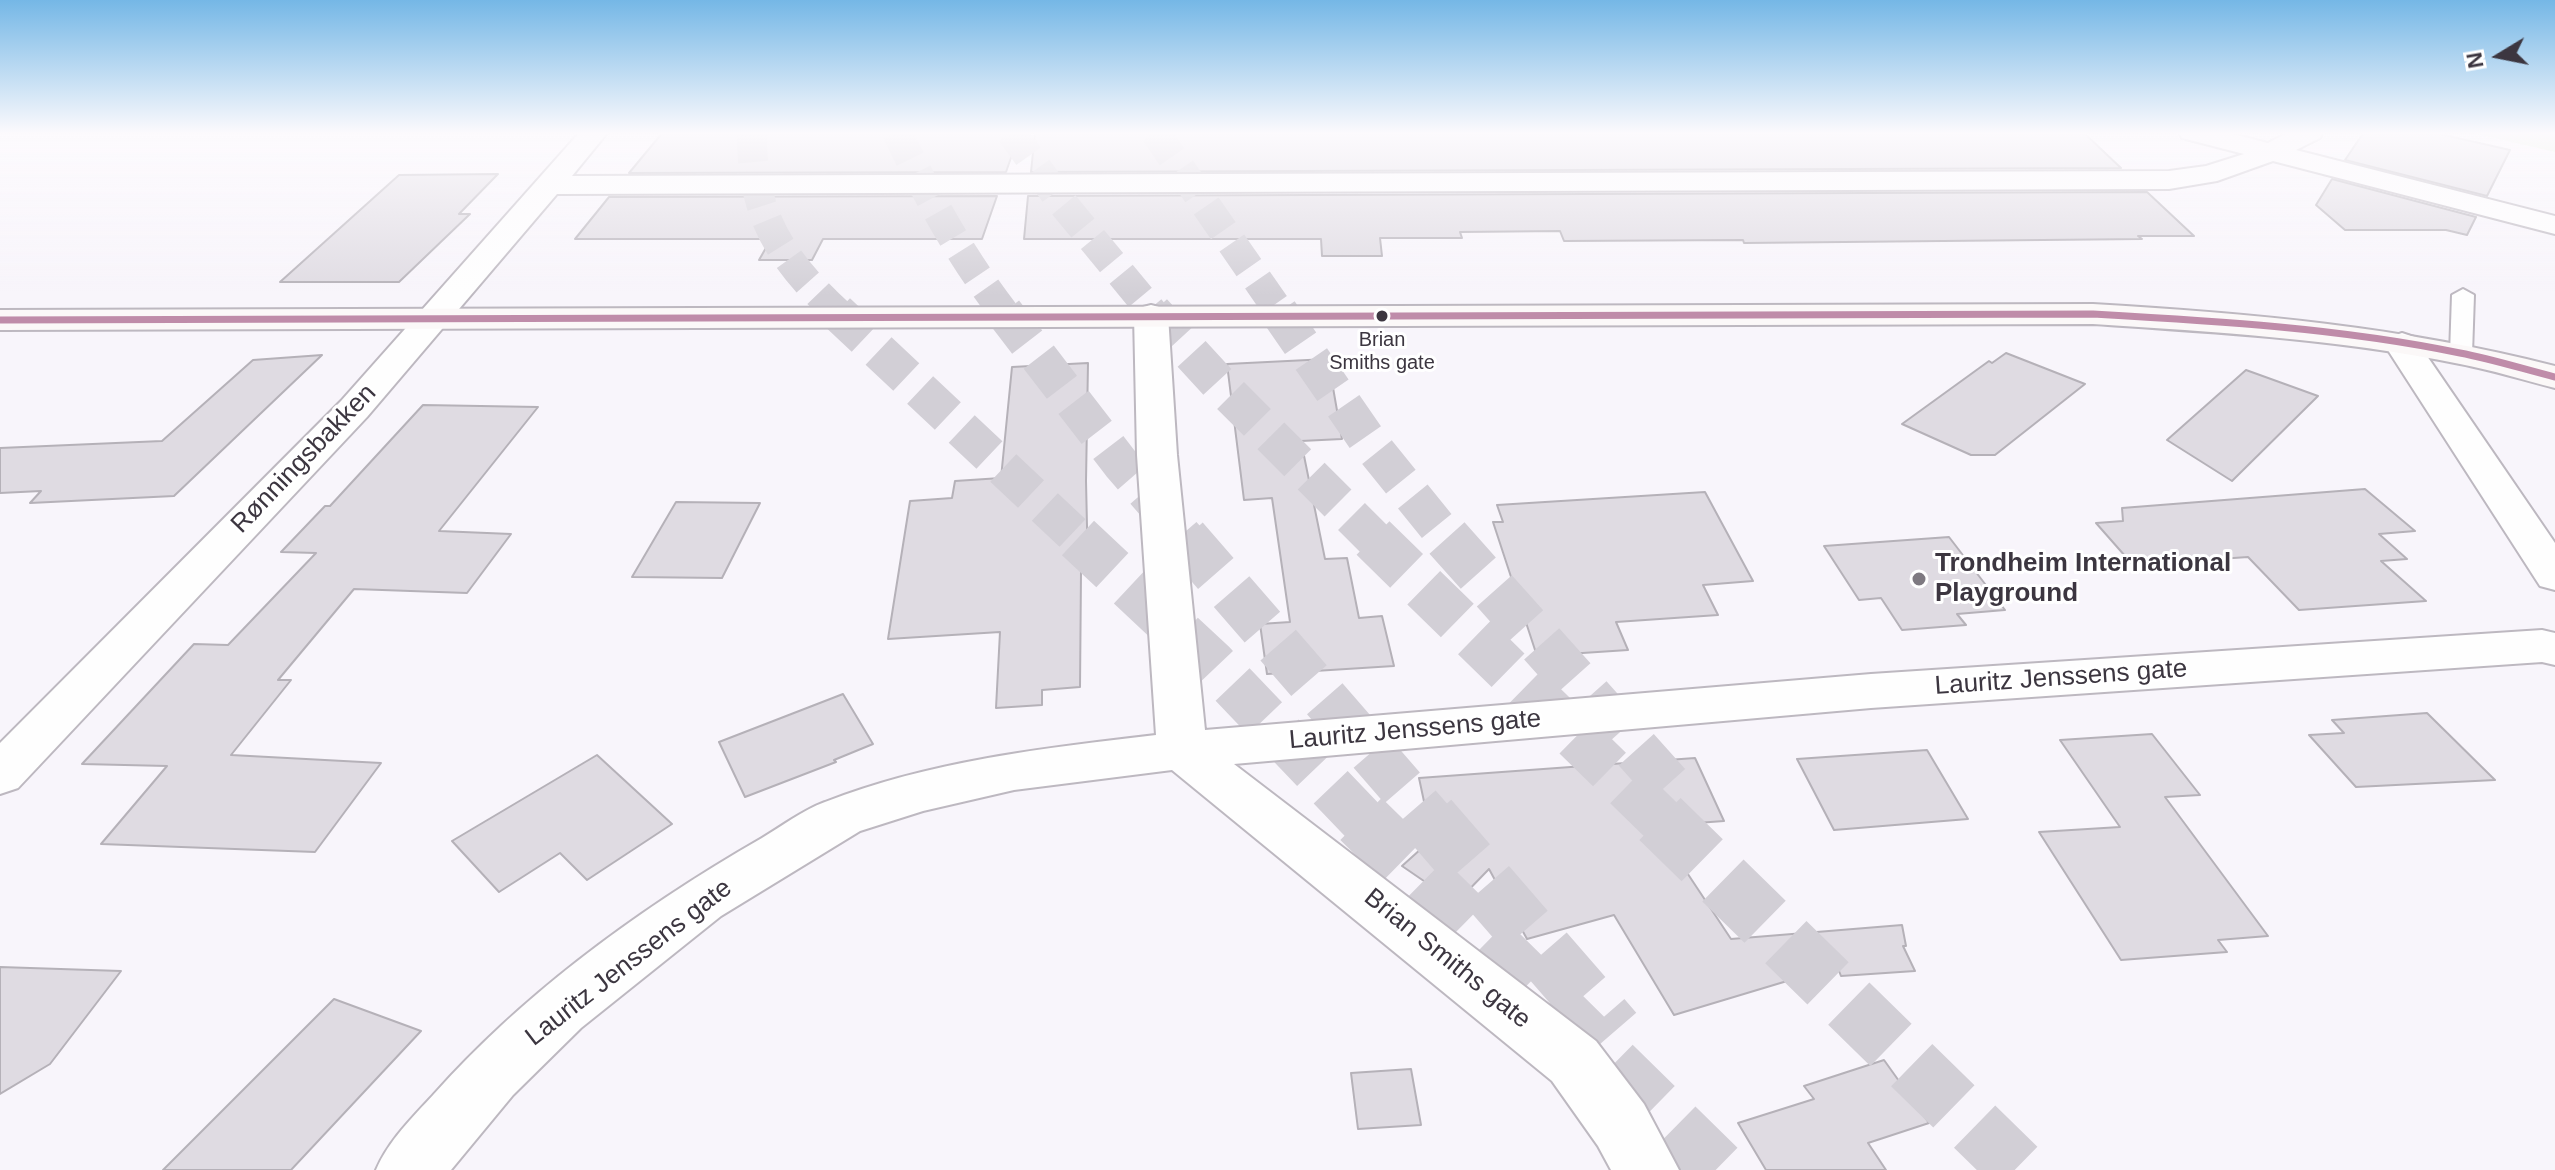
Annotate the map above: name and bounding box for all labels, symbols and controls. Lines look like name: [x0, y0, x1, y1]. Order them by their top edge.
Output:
north arrow: [2459, 16, 2539, 96]
text: N: [2461, 50, 2489, 70]
marker: Brian Smiths gate: [1374, 308, 1390, 324]
place label: Brian Smiths gate: [1329, 328, 1435, 375]
street label: Rønningsbakken: [225, 378, 383, 540]
place label: Trondheim International Playground: [1935, 548, 2231, 610]
marker: Trondheim International Playground: [1910, 570, 1928, 588]
street label: Lauritz Jenssens gate: [1934, 654, 2188, 702]
street label: Lauritz Jenssens gate: [1288, 703, 1542, 757]
street label: Lauritz Jenssens gate: [520, 873, 738, 1053]
street label: Brian Smiths gate: [1357, 882, 1537, 1036]

